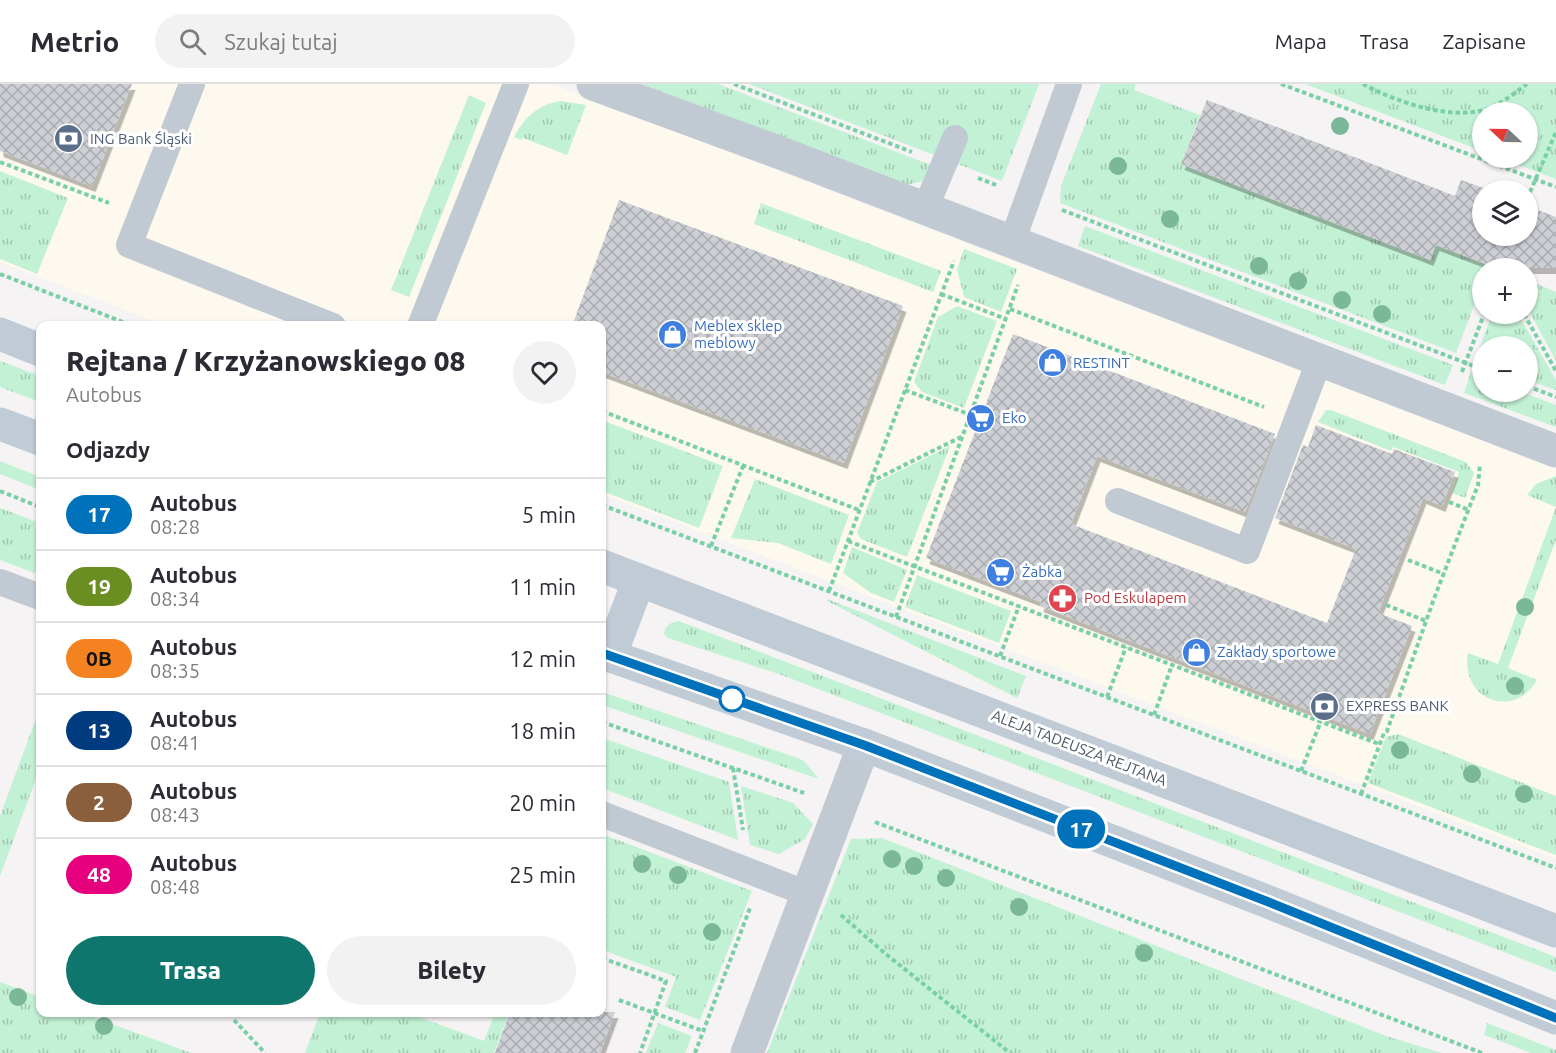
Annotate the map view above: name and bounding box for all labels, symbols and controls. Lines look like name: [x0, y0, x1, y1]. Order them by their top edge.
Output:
search box: [155, 14, 575, 68]
icon: search: [176, 25, 209, 58]
text: Metrio: [30, 26, 119, 57]
text: Szukaj tutaj: [224, 29, 338, 54]
text: Mapa: [1275, 29, 1327, 53]
text: Trasa: [1360, 29, 1409, 53]
text: Zapisane: [1442, 29, 1526, 53]
north arrow: [1472, 102, 1538, 168]
map controls: [1472, 102, 1538, 402]
bank icon: ING Bank Śląski: [53, 123, 85, 155]
place label: ING Bank Śląski: [90, 130, 192, 147]
button: layers: [1472, 180, 1538, 246]
button: +: [1472, 258, 1538, 324]
place label: Meblex sklep meblowy: [694, 317, 782, 351]
shop icon: Meblex sklep meblowy: [657, 319, 689, 351]
button: −: [1472, 336, 1538, 402]
button: heart: [513, 341, 576, 404]
text: Rejtana / Krzyżanowskiego 08: [66, 345, 465, 376]
shop icon: RESTINT: [1036, 347, 1068, 379]
place label: RESTINT: [1073, 354, 1130, 371]
text: Autobus: [66, 383, 142, 406]
supermarket icon: Eko: [965, 402, 997, 434]
place label: Eko: [1002, 409, 1026, 426]
text: Odjazdy: [66, 437, 150, 462]
text: Autobus: [150, 490, 237, 515]
text: 17: [87, 502, 111, 526]
text: 5 min: [522, 502, 576, 527]
text: 08:28: [150, 515, 200, 538]
supermarket icon: Żabka: [985, 556, 1017, 588]
text: Autobus: [150, 562, 237, 587]
place label: Żabka: [1022, 563, 1062, 580]
text: 19: [87, 574, 111, 598]
text: 11 min: [509, 574, 576, 599]
pharmacy icon: Pod Eskulapem: [1047, 582, 1079, 614]
text: 08:34: [150, 587, 200, 610]
place label: Pod Eskulapem: [1084, 589, 1187, 606]
text: Autobus: [150, 634, 237, 659]
shop icon: Zakłady sportowe: [1180, 636, 1212, 668]
place label: Zakłady sportowe: [1217, 643, 1336, 660]
text: 0B: [86, 646, 112, 670]
text: 12 min: [509, 646, 576, 671]
text: 08:35: [150, 659, 200, 682]
unlabelled marker: [719, 686, 745, 712]
bank icon: EXPRESS BANK: [1309, 690, 1341, 722]
place label: EXPRESS BANK: [1346, 697, 1449, 714]
text: Autobus: [150, 706, 237, 731]
street label: ALEJA TADEUSZA REJTANA: [989, 706, 1169, 789]
text: 13: [87, 718, 111, 742]
text: 18 min: [509, 718, 576, 743]
text: 08:41: [150, 731, 200, 754]
text: Autobus: [150, 778, 237, 803]
text: 2: [93, 790, 105, 814]
text: 20 min: [509, 790, 576, 815]
text: 08:43: [150, 803, 200, 826]
line badge: 17: [1054, 810, 1108, 848]
text: 17: [1069, 817, 1093, 841]
text: Autobus: [150, 850, 237, 875]
text: 48: [87, 862, 111, 886]
text: 25 min: [509, 862, 576, 887]
text: 08:48: [150, 875, 200, 898]
button: Trasa: [66, 936, 315, 1005]
button: Bilety: [327, 936, 576, 1005]

